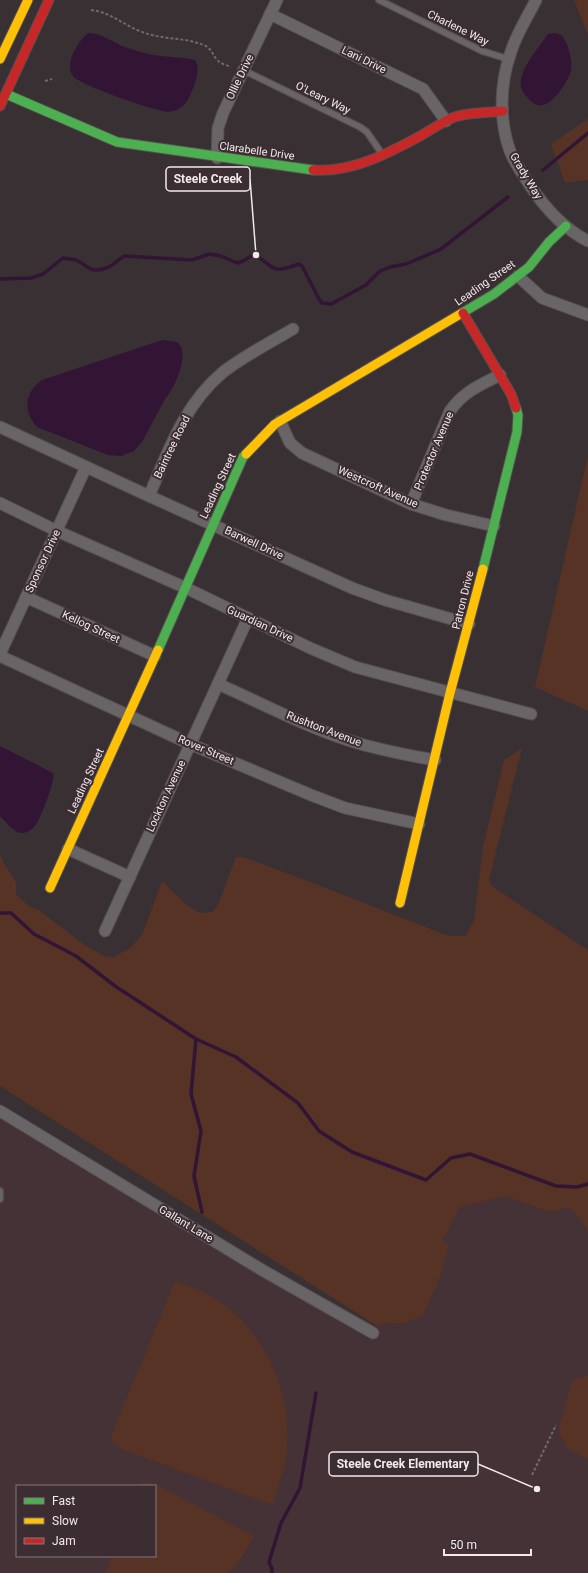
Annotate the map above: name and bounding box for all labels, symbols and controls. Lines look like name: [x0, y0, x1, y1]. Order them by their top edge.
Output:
street label: Charlene Way: [425, 8, 492, 49]
street label: Lani Drive: [340, 44, 389, 76]
street label: Ollie Drive: [223, 52, 257, 102]
street label: O'Leary Way: [293, 79, 353, 117]
street label: Clarabelle Drive: [218, 139, 296, 163]
street label: Grady Way: [507, 150, 545, 202]
callout: Steele Creek: [166, 167, 250, 191]
text: Steele Creek: [174, 172, 243, 186]
street label: Leading Street: [452, 257, 518, 309]
street label: Protector Avenue: [412, 410, 456, 492]
street label: Baintree Road: [151, 413, 193, 481]
street label: Leading Street: [197, 451, 239, 521]
street label: Westcroft Avenue: [336, 463, 420, 511]
street label: Barwell Drive: [222, 524, 286, 562]
street label: Sponsor Drive: [23, 527, 63, 595]
street label: Patron Drive: [449, 569, 477, 631]
street label: Guardian Drive: [225, 603, 295, 645]
street label: Kellog Street: [60, 608, 122, 646]
street label: Rushton Avenue: [285, 709, 363, 749]
street label: Rover Street: [176, 732, 236, 768]
street label: Leading Street: [65, 746, 107, 816]
street label: Lockton Avenue: [144, 758, 188, 834]
street label: Gallant Lane: [156, 1203, 216, 1245]
callout: Steele Creek Elementary: [329, 1452, 478, 1476]
text: Steele Creek Elementary: [337, 1457, 470, 1471]
legend: [16, 1485, 156, 1557]
text: Fast: [52, 1494, 75, 1508]
text: Slow: [52, 1514, 78, 1528]
scale bar: [444, 1531, 531, 1557]
text: Jam: [52, 1534, 76, 1548]
text: 50 m: [450, 1538, 477, 1552]

